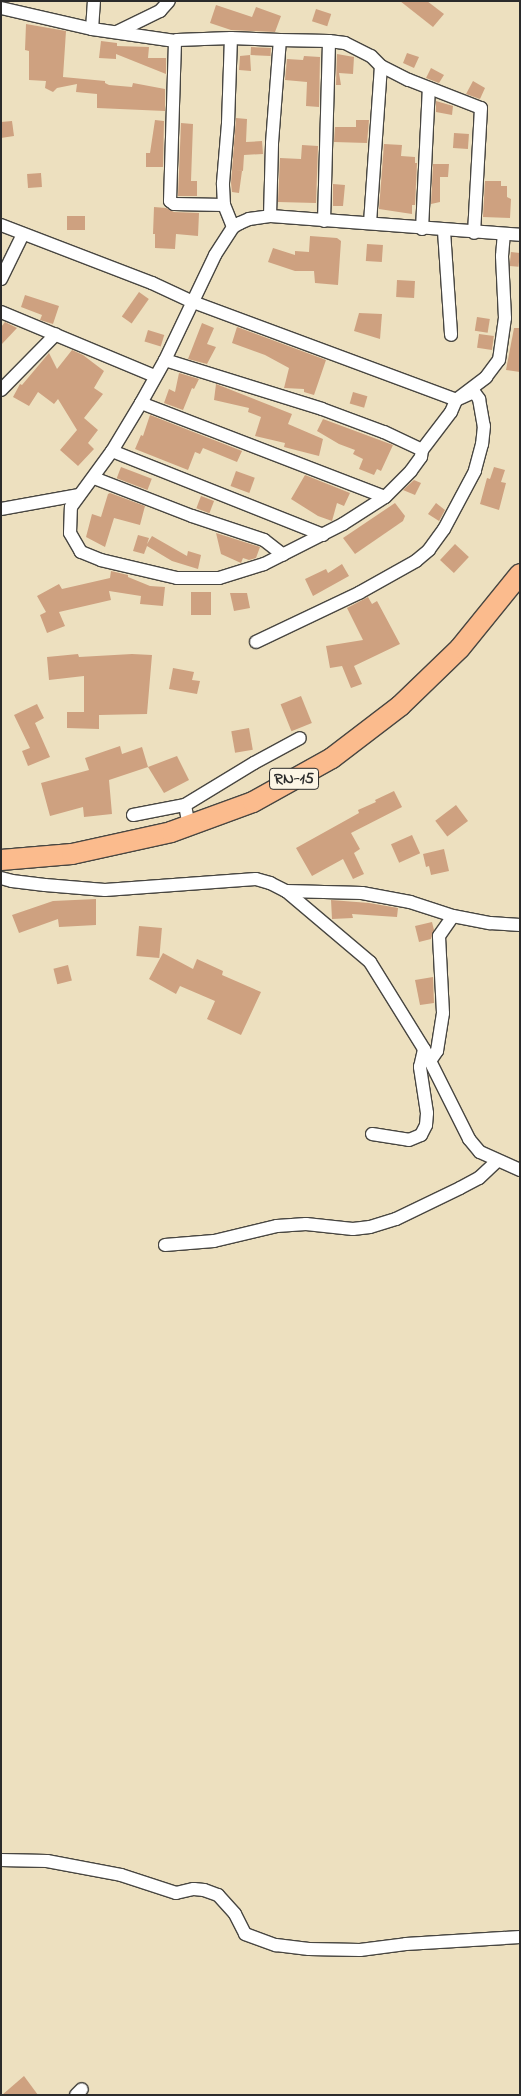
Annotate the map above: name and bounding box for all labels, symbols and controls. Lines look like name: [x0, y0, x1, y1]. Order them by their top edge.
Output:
road number: RN-15: [269, 766, 319, 792]

